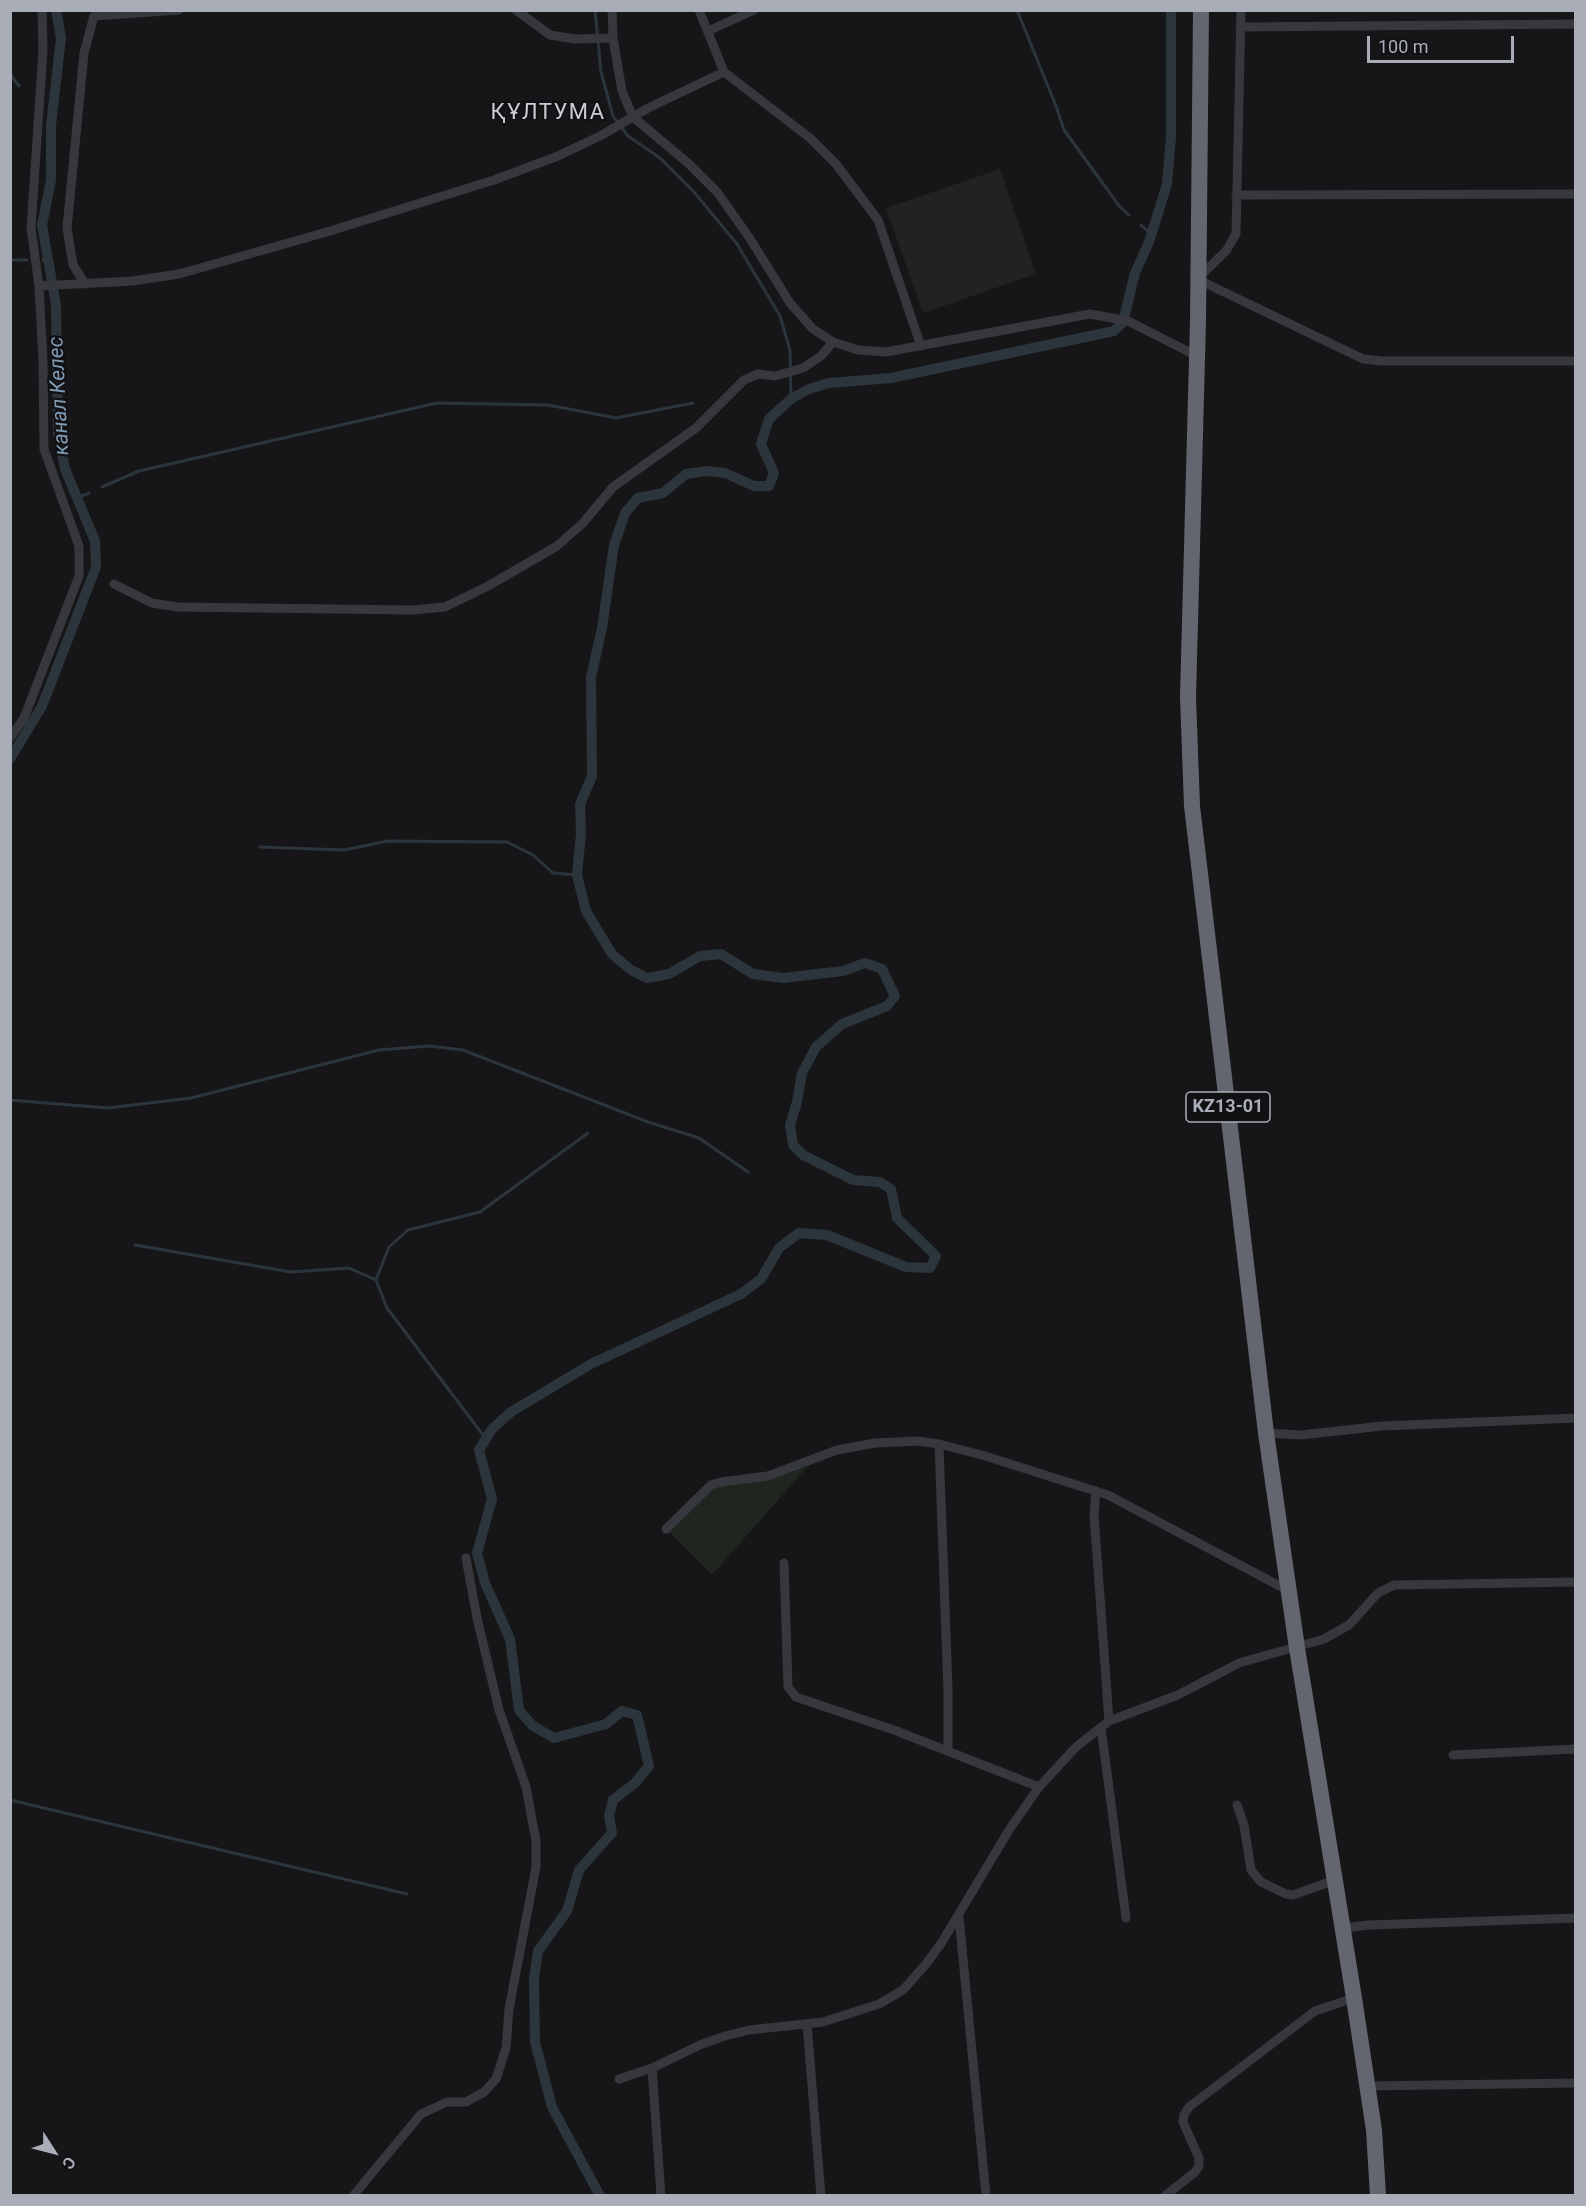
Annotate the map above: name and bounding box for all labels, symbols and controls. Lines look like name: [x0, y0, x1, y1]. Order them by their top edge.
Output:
scale bar: [1370, 24, 1517, 62]
text: 100 m: [1378, 36, 1429, 57]
district label: ҚҰЛТУМА: [490, 100, 606, 126]
water label: канал Келес: [44, 336, 76, 456]
road number: KZ13-01: [1186, 1092, 1270, 1122]
north arrow: [24, 2122, 84, 2182]
text: С: [58, 2153, 80, 2173]

